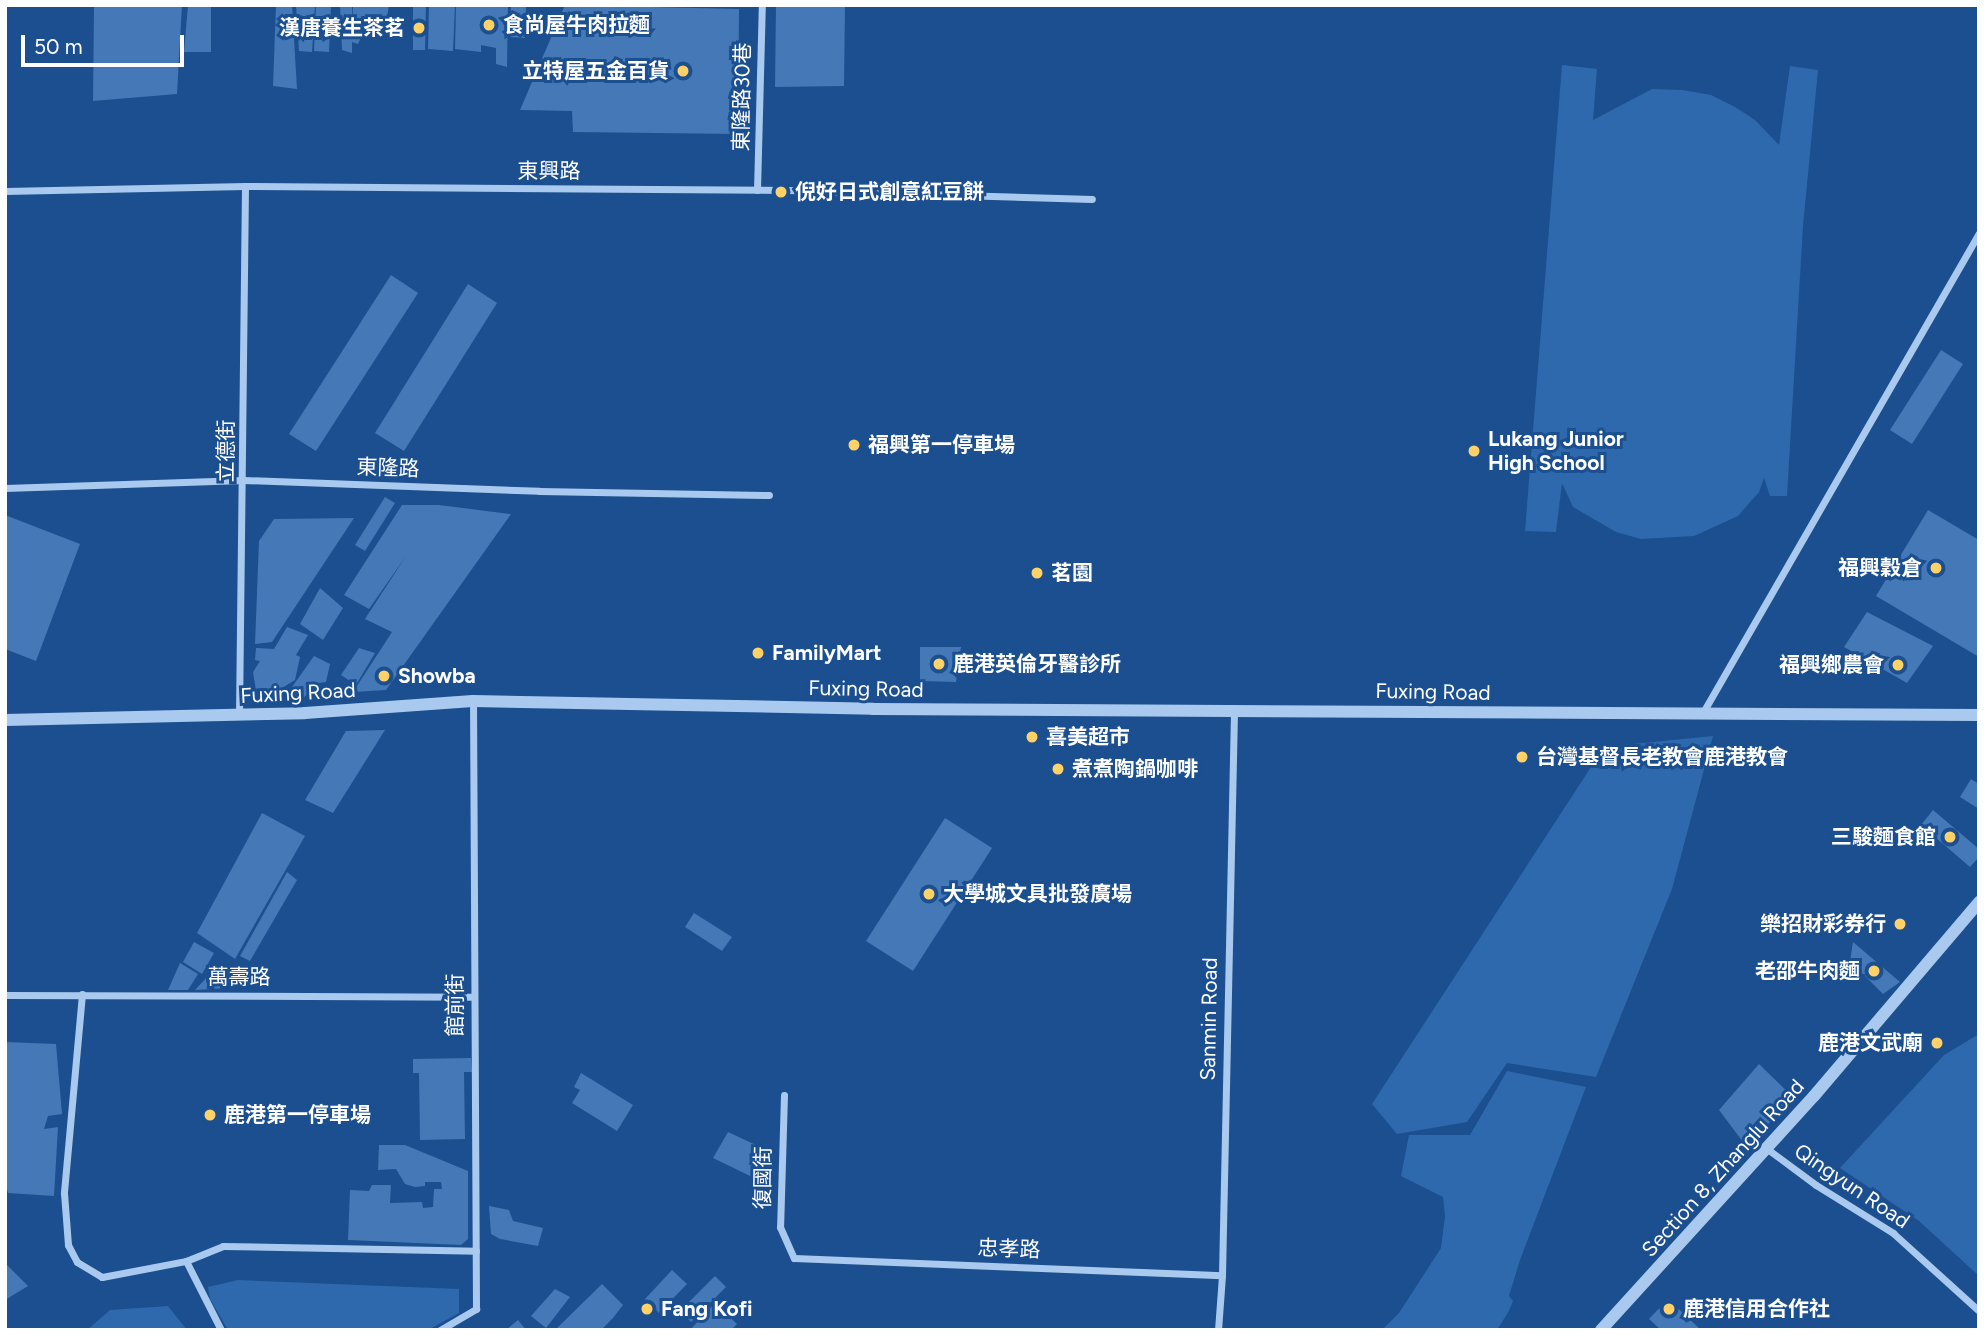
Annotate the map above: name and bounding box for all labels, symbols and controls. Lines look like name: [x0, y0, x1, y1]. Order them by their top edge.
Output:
place label: 食尚屋牛肉拉麵: [503, 12, 650, 38]
place label: 漢唐養生茶茗: [279, 15, 405, 41]
marker: 食尚屋牛肉拉麵: [481, 17, 497, 33]
marker: 漢唐養生茶茗: [411, 20, 427, 36]
scale bar: [24, 21, 187, 65]
text: 50 m: [34, 34, 83, 59]
street label: 東隆路30巷: [728, 42, 756, 152]
place label: 立特屋五金百貨: [522, 58, 669, 84]
marker: 立特屋五金百貨: [675, 63, 691, 79]
street label: 東興路: [518, 158, 580, 184]
place label: 倪好日式創意紅豆餅: [795, 179, 984, 205]
marker: 倪好日式創意紅豆餅: [773, 184, 789, 200]
street label: 立德街: [213, 420, 239, 482]
place label: Lukang Junior High School: [1488, 426, 1624, 476]
place label: 福興第一停車場: [868, 432, 1015, 458]
marker: 福興第一停車場: [846, 437, 862, 453]
marker: Lukang Junior High School: [1466, 443, 1482, 459]
street label: 東隆路: [356, 454, 420, 482]
place label: 福興穀倉: [1838, 555, 1922, 581]
place label: 茗園: [1051, 560, 1093, 586]
marker: 福興穀倉: [1928, 560, 1944, 576]
marker: 茗園: [1029, 565, 1045, 581]
place label: FamilyMart: [772, 640, 881, 666]
marker: FamilyMart: [750, 645, 766, 661]
place label: 鹿港英倫牙醫診所: [953, 651, 1121, 677]
place label: 福興鄉農會: [1779, 652, 1884, 678]
marker: 鹿港英倫牙醫診所: [931, 656, 947, 672]
marker: 福興鄉農會: [1890, 657, 1906, 673]
place label: Showba: [398, 663, 476, 689]
marker: Showba: [376, 668, 392, 684]
street label: Fuxing Road: [808, 675, 924, 703]
street label: Fuxing Road: [240, 677, 356, 709]
street label: Fuxing Road: [1375, 678, 1491, 706]
place label: 喜美超市: [1046, 724, 1130, 750]
marker: 喜美超市: [1024, 729, 1040, 745]
place label: 台灣基督長老教會鹿港教會: [1536, 744, 1788, 770]
marker: 台灣基督長老教會鹿港教會: [1514, 749, 1530, 765]
place label: 煮煮陶鍋咖啡: [1072, 756, 1198, 782]
marker: 煮煮陶鍋咖啡: [1050, 761, 1066, 777]
place label: 三駿麵食館: [1831, 824, 1936, 850]
marker: 三駿麵食館: [1942, 829, 1958, 845]
place label: 大學城文具批發廣場: [943, 881, 1132, 907]
marker: 大學城文具批發廣場: [921, 886, 937, 902]
place label: 樂招財彩券行: [1760, 911, 1886, 937]
marker: 樂招財彩券行: [1892, 916, 1908, 932]
street label: Sanmin Road: [1195, 957, 1223, 1081]
place label: 老邵牛肉麵: [1755, 958, 1860, 984]
marker: 老邵牛肉麵: [1866, 963, 1882, 979]
street label: 萬壽路: [208, 964, 270, 990]
street label: 館前街: [442, 974, 468, 1036]
place label: 鹿港文武廟: [1818, 1030, 1923, 1056]
marker: 鹿港文武廟: [1929, 1035, 1945, 1051]
street label: Section 8, Zhanglu Road: [1637, 1074, 1809, 1262]
place label: 鹿港第一停車場: [224, 1102, 371, 1128]
marker: 鹿港第一停車場: [202, 1107, 218, 1123]
street label: Qingyun Road: [1790, 1138, 1914, 1234]
street label: 復國街: [750, 1146, 776, 1210]
street label: 忠孝路: [977, 1235, 1041, 1263]
place label: Fang Kofi: [661, 1296, 753, 1322]
place label: 鹿港信用合作社: [1683, 1296, 1830, 1322]
marker: Fang Kofi: [639, 1301, 655, 1317]
marker: 鹿港信用合作社: [1661, 1301, 1677, 1317]

